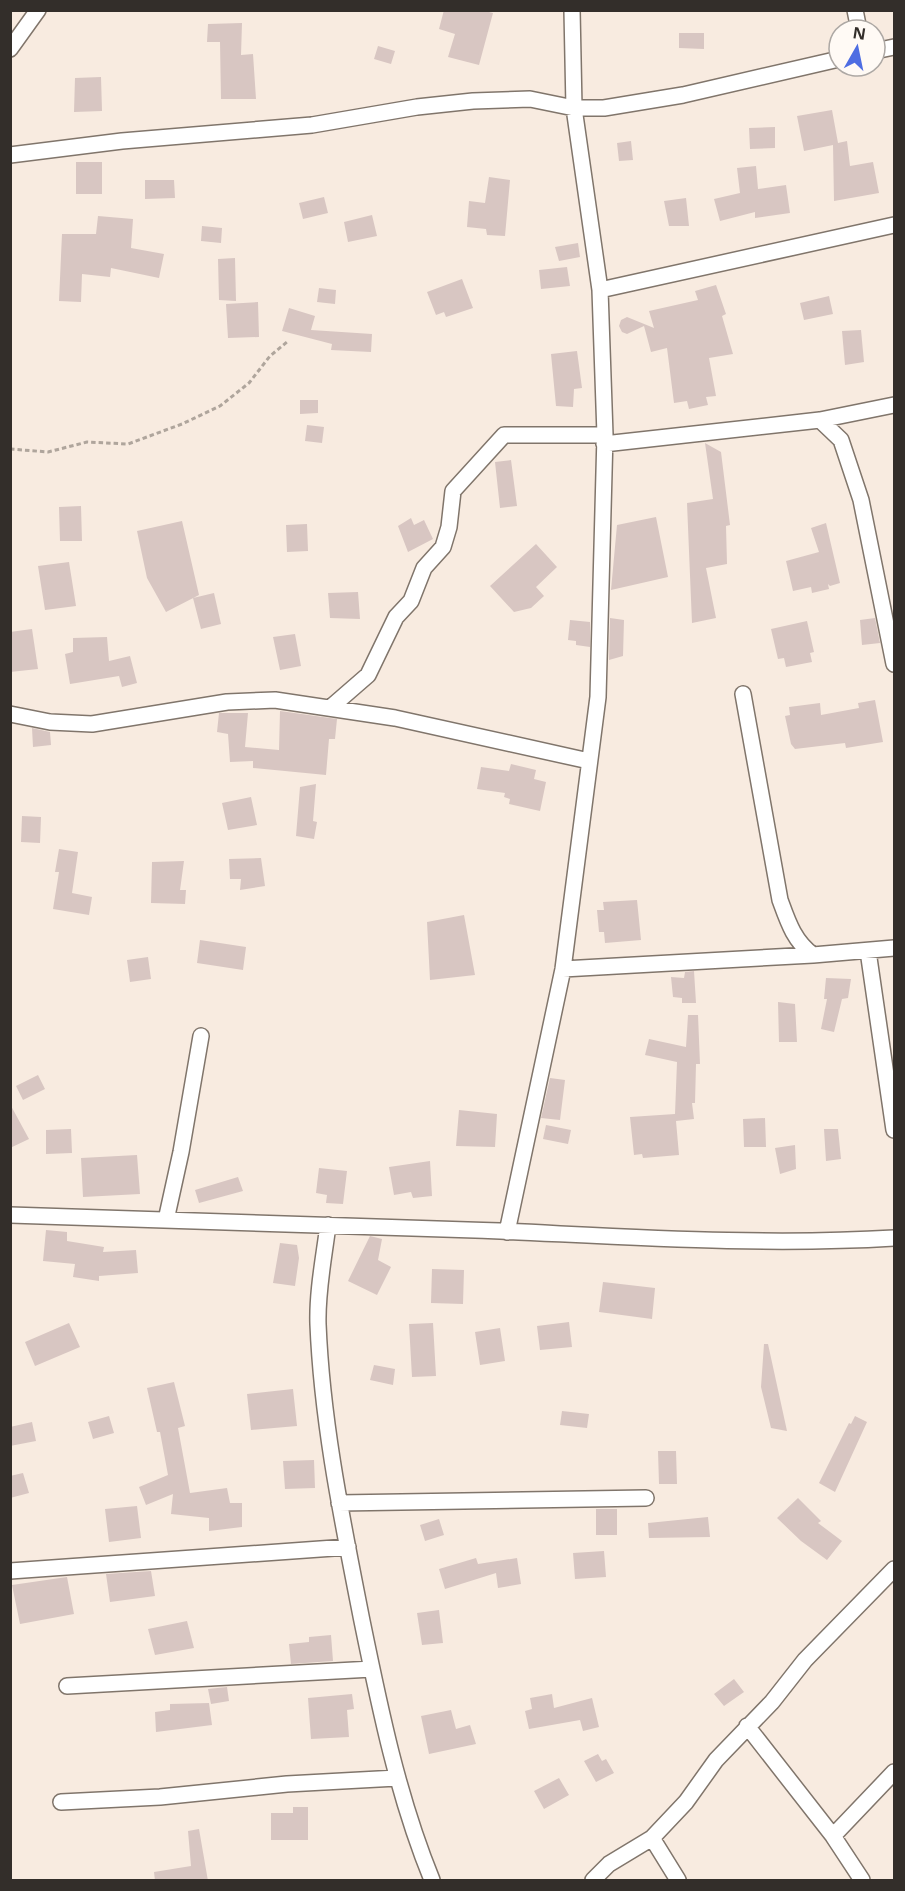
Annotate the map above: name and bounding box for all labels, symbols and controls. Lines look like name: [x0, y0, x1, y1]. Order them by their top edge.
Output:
north arrow: [827, 18, 887, 78]
text: N: [851, 21, 867, 45]

